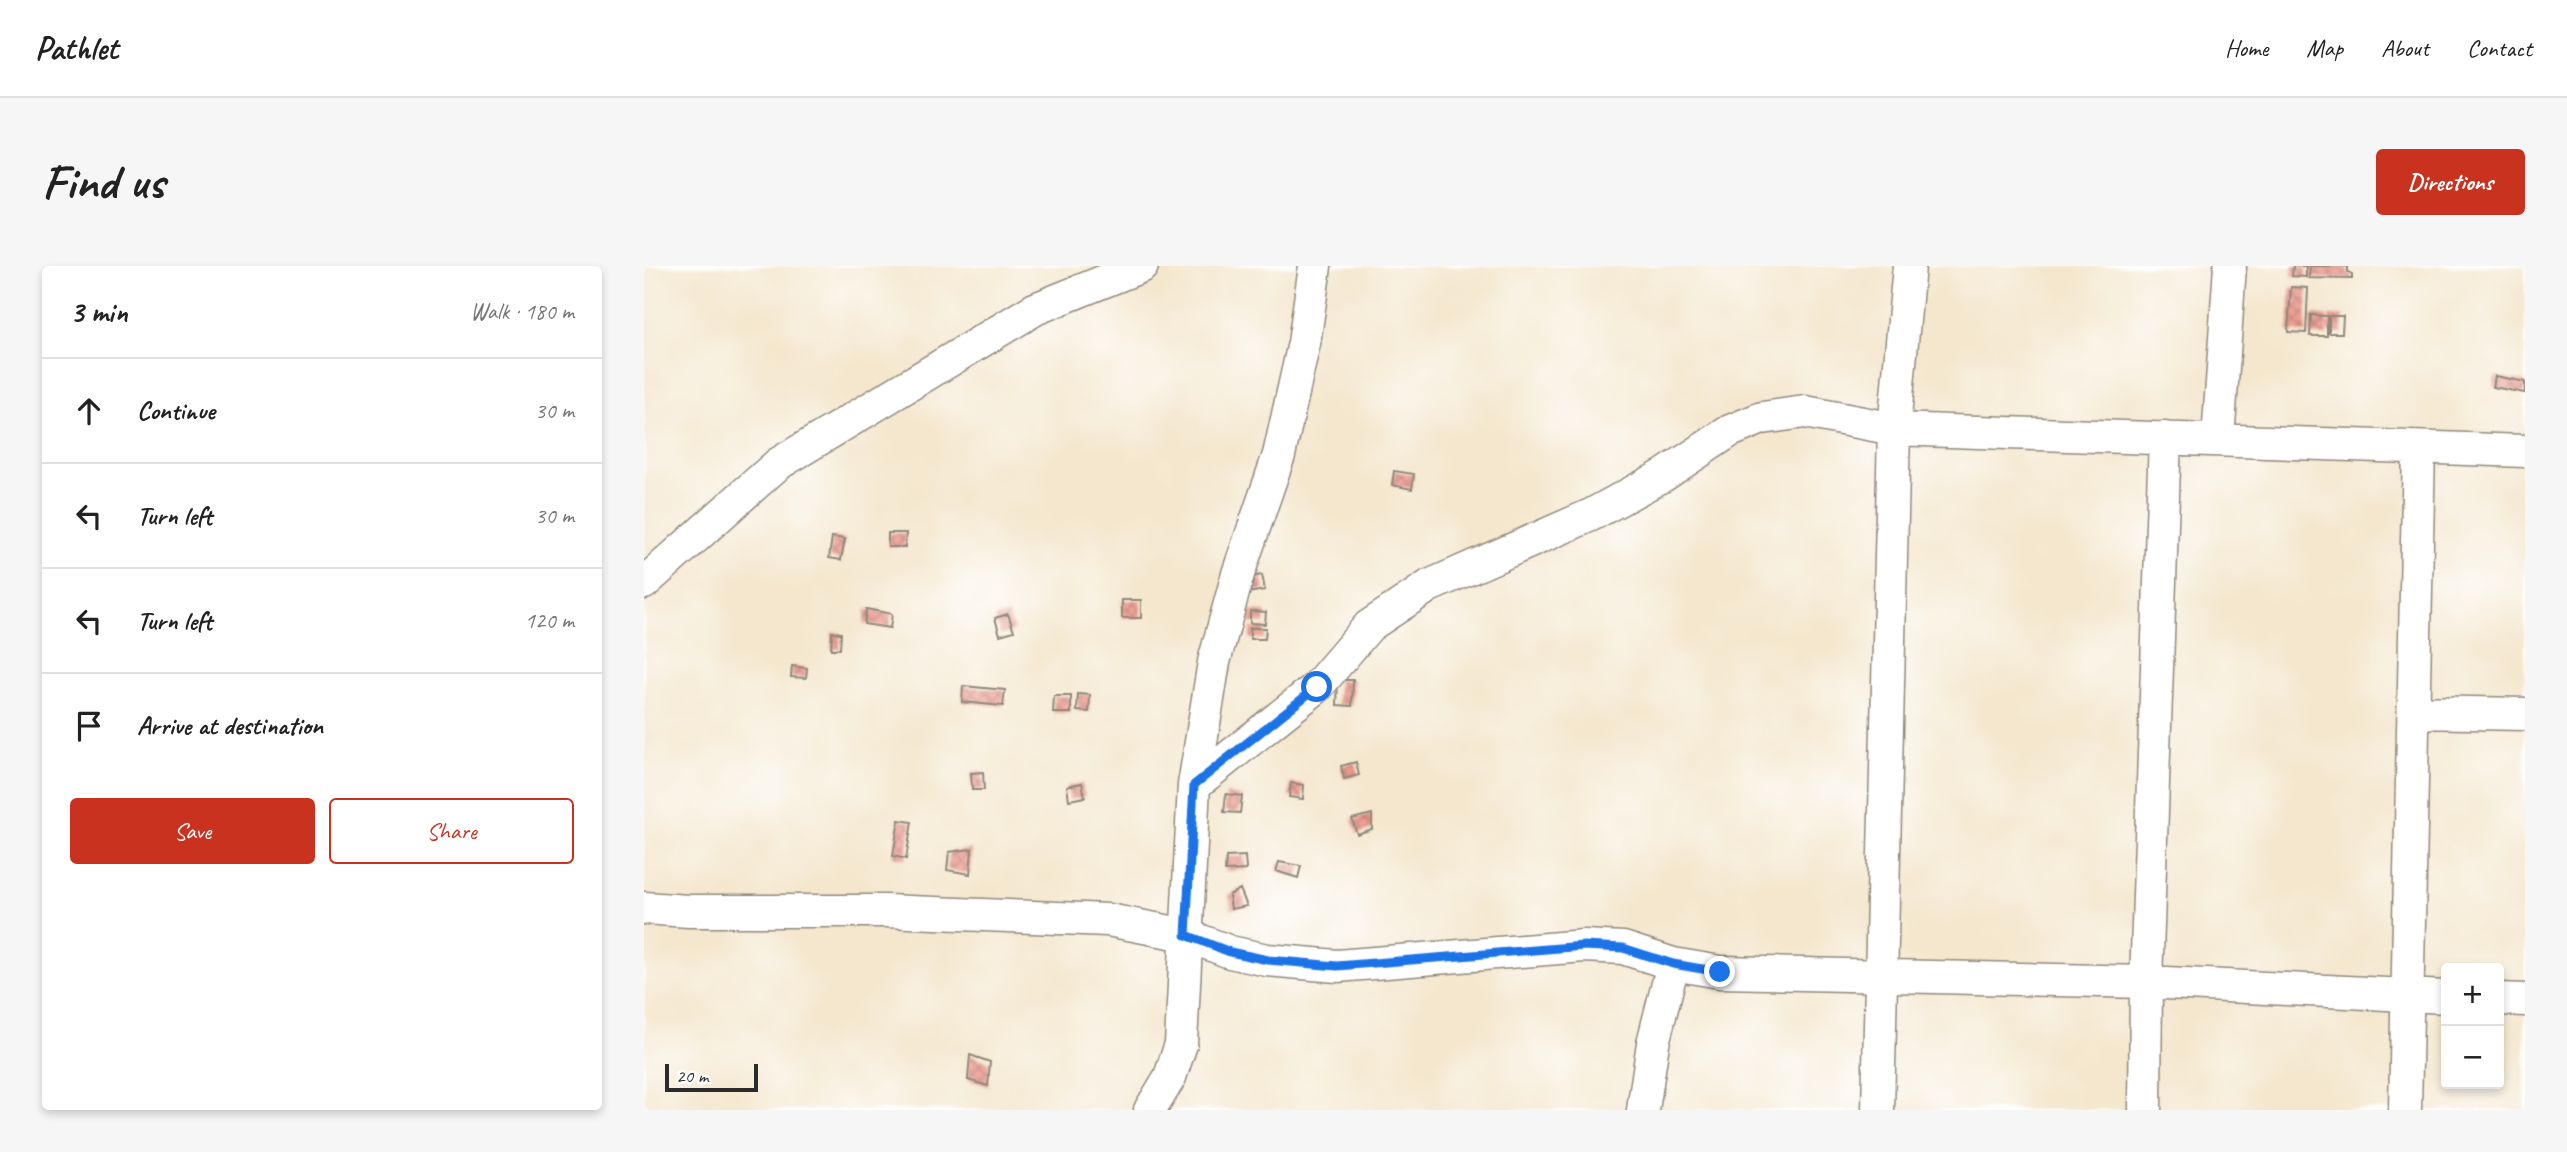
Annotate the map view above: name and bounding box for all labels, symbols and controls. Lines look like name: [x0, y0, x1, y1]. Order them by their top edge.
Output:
text: Pathlet: [35, 27, 118, 69]
text: Home: [2225, 33, 2268, 63]
text: Map: [2306, 33, 2343, 63]
text: About: [2381, 33, 2429, 63]
text: Contact: [2467, 33, 2532, 63]
button: Directions: [2376, 149, 2525, 215]
text: Find us: [42, 151, 164, 213]
text: 3 min: [70, 293, 127, 331]
text: Walk · 180 m: [470, 297, 574, 326]
icon: ahead: [70, 392, 108, 430]
text: Continue: [137, 394, 215, 427]
text: 30 m: [535, 396, 574, 425]
icon: left: [70, 497, 108, 535]
text: Turn left: [137, 499, 212, 532]
text: 30 m: [535, 501, 574, 530]
icon: left: [70, 602, 108, 640]
text: Turn left: [137, 604, 212, 637]
text: 120 m: [525, 606, 574, 635]
route start: [1301, 671, 1332, 702]
icon: arrive: [70, 707, 108, 745]
text: Arrive at destination: [137, 709, 323, 742]
button: Save: [70, 798, 315, 864]
button: Share: [329, 798, 574, 864]
route end: [1704, 956, 1735, 987]
map controls: [2441, 963, 2504, 1089]
button: +: [2441, 963, 2504, 1026]
button: −: [2441, 1026, 2504, 1089]
scale bar: [665, 1061, 758, 1093]
text: 20 m: [676, 1064, 708, 1088]

